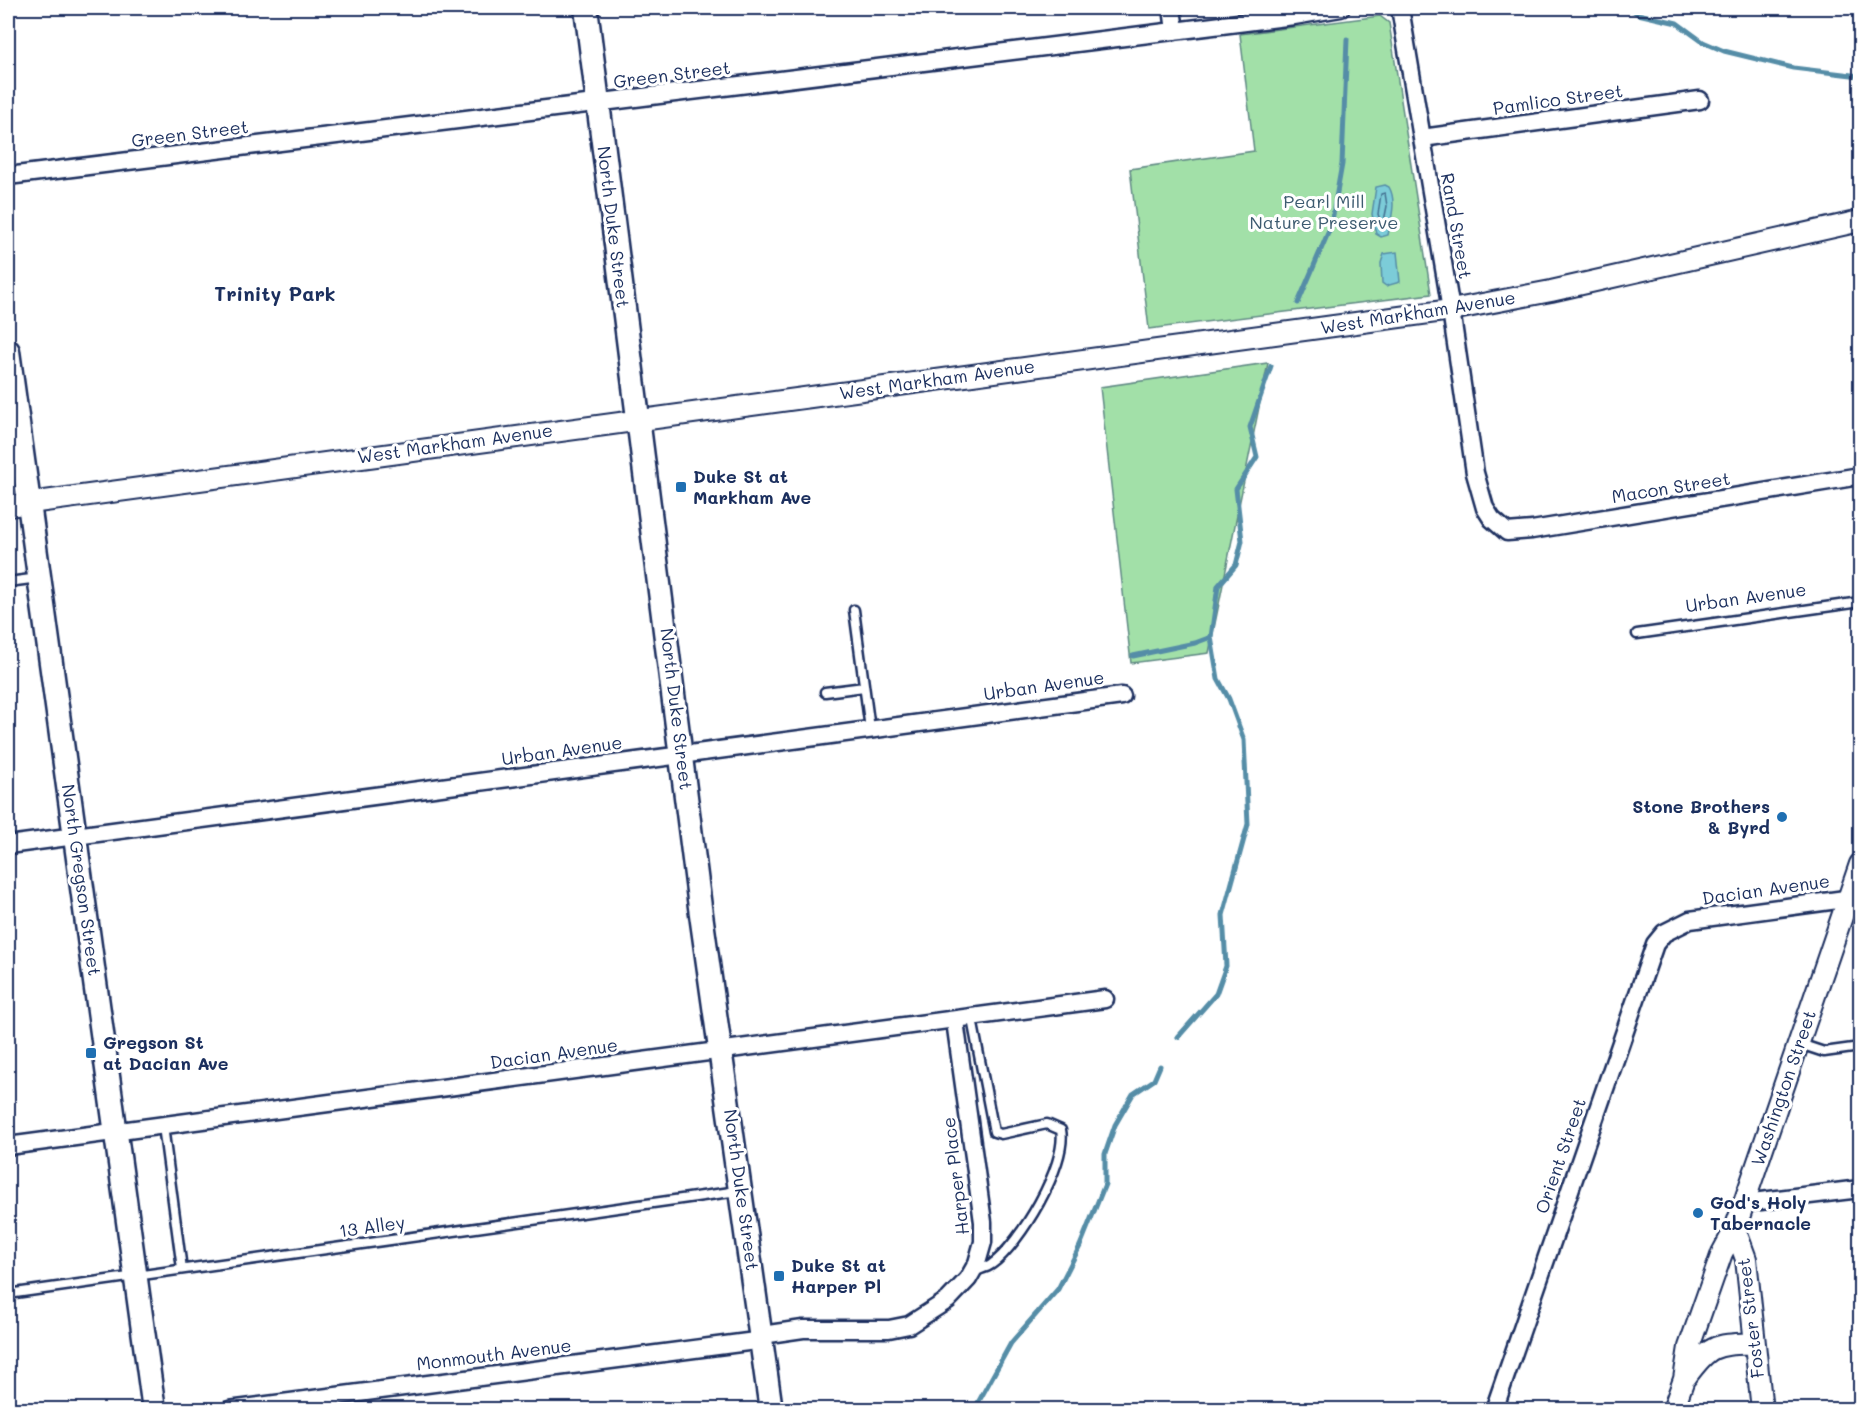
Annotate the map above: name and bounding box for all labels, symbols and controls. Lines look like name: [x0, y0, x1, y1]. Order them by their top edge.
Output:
street label: Green Street: [612, 55, 732, 93]
street label: Pamlico Street: [1491, 78, 1624, 120]
street label: Green Street: [130, 114, 250, 152]
street label: North Duke Street: [592, 145, 636, 309]
street label: Rand Street: [1436, 171, 1478, 281]
park label: Pearl Mill Nature Preserve: [1250, 189, 1398, 234]
district label: Trinity Park: [214, 280, 336, 306]
street label: West Markham Avenue: [1319, 285, 1517, 339]
street label: West Markham Avenue: [838, 353, 1036, 405]
street label: West Markham Avenue: [356, 417, 554, 469]
place label: Duke St at Markham Ave: [693, 464, 811, 509]
street label: Macon Street: [1610, 466, 1732, 508]
marker: Duke St at Markham Ave: [674, 480, 688, 494]
street label: Urban Avenue: [1684, 577, 1808, 617]
street label: North Duke Street: [655, 627, 699, 791]
street label: Urban Avenue: [982, 665, 1106, 705]
street label: Urban Avenue: [500, 730, 624, 770]
street label: North Gregson Street: [57, 783, 107, 977]
place label: Stone Brothers & Byrd: [1632, 794, 1770, 839]
marker: Stone Brothers & Byrd: [1775, 810, 1789, 824]
street label: Dacian Avenue: [1700, 868, 1831, 910]
street label: Washington Street: [1745, 1006, 1821, 1169]
place label: Gregson St at Dacian Ave: [103, 1030, 229, 1075]
street label: Dacian Avenue: [488, 1032, 619, 1074]
marker: Gregson St at Dacian Ave: [84, 1046, 98, 1060]
street label: Orient Street: [1529, 1095, 1591, 1217]
street label: North Duke Street: [719, 1108, 765, 1272]
street label: Harper Place: [936, 1116, 974, 1236]
place label: God's Holy Tabernacle: [1710, 1190, 1811, 1235]
marker: God's Holy Tabernacle: [1691, 1206, 1705, 1220]
street label: 13 Alley: [337, 1210, 406, 1243]
place label: Duke St at Harper Pl: [791, 1253, 886, 1298]
street label: Foster Street: [1731, 1257, 1769, 1379]
marker: Duke St at Harper Pl: [772, 1269, 786, 1283]
street label: Monmouth Avenue: [415, 1333, 573, 1375]

